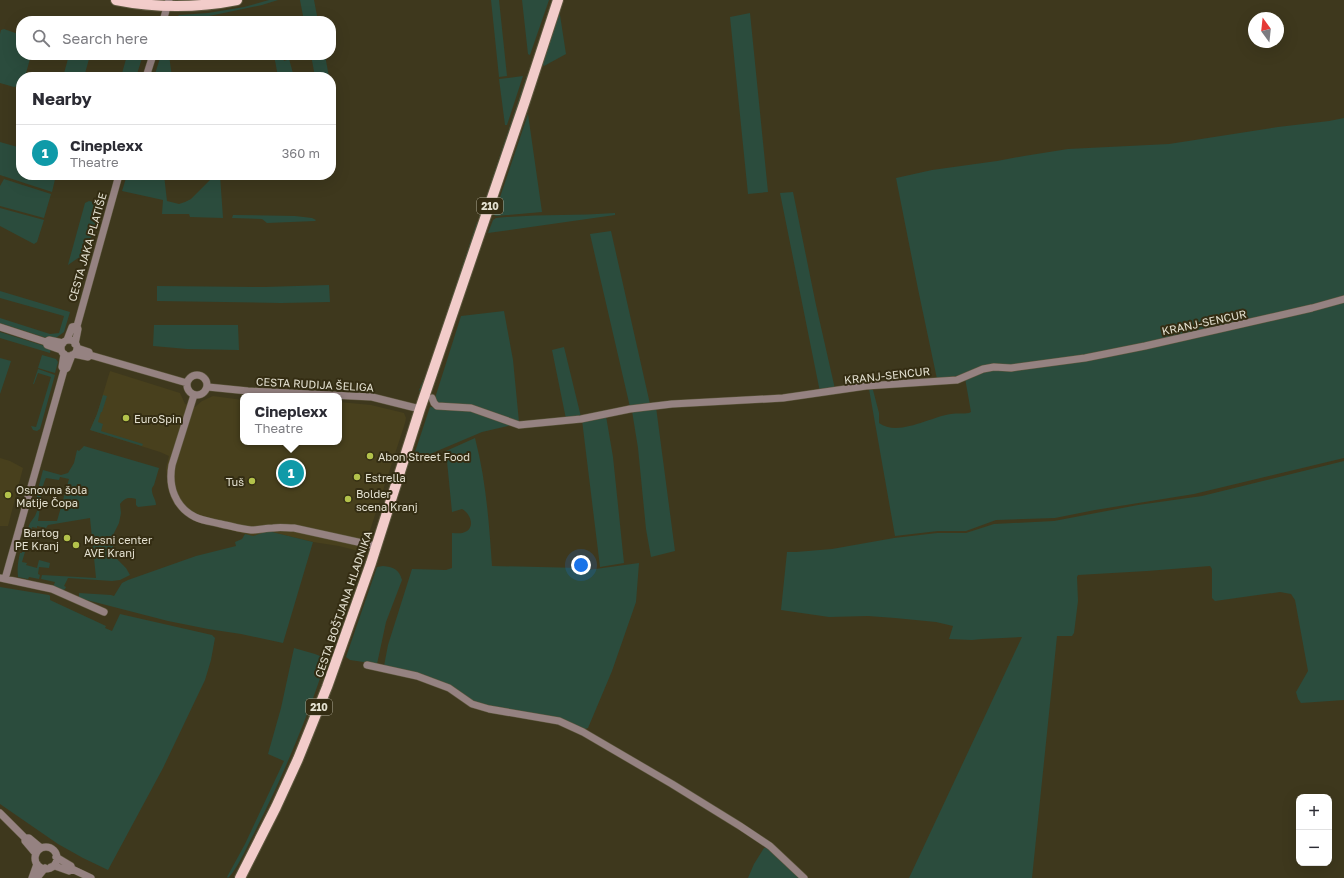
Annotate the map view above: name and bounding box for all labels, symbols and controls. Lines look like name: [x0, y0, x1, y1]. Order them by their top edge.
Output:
north arrow: [1248, 12, 1284, 48]
search box: [16, 16, 336, 60]
icon: search: [30, 27, 52, 49]
text: Search here: [62, 29, 148, 47]
text: Nearby: [32, 88, 92, 109]
text: Cineplexx: [70, 136, 143, 154]
text: 1: [42, 145, 48, 161]
text: 360 m: [282, 145, 320, 161]
text: Theatre: [70, 154, 119, 170]
street label: CESTA JAKA PLATIŠE: [65, 191, 109, 303]
road number: 210: [477, 198, 503, 214]
street label: KRANJ-SENCUR: [1160, 307, 1248, 337]
street label: KRANJ-SENCUR: [843, 364, 931, 386]
street label: CESTA RUDIJA ŠELIGA: [256, 374, 375, 394]
popup: [240, 393, 342, 445]
text: Cineplexx: [255, 402, 327, 420]
place label: EuroSpin: [134, 412, 182, 425]
marker: EuroSpin: [121, 413, 131, 423]
text: Theatre: [255, 420, 303, 436]
place label: Abon Street Food: [378, 450, 470, 463]
marker: Abon Street Food: [365, 451, 375, 461]
pin: 1: [278, 458, 304, 488]
place label: Estrella: [365, 471, 406, 484]
marker: Estrella: [352, 472, 362, 482]
place label: Tuš: [226, 475, 244, 488]
marker: Tuš: [247, 476, 257, 486]
place label: Osnovna šola Matije Čopa: [16, 483, 87, 509]
place label: Bolder scena Kranj: [356, 487, 418, 513]
marker: Osnovna šola Matije Čopa: [3, 490, 13, 500]
marker: Bolder scena Kranj: [343, 494, 353, 504]
place label: Bartog PE Kranj: [15, 526, 59, 552]
street label: CESTA BOŠTJANA HLADNIKA: [312, 528, 374, 679]
marker: Bartog PE Kranj: [62, 533, 72, 543]
place label: Mesni center AVE Kranj: [84, 533, 153, 559]
marker: Mesni center AVE Kranj: [71, 540, 81, 550]
your location: [571, 555, 591, 575]
road number: 210: [306, 699, 332, 715]
map controls: [1296, 794, 1332, 866]
button: +: [1296, 794, 1332, 830]
button: −: [1296, 830, 1332, 866]

